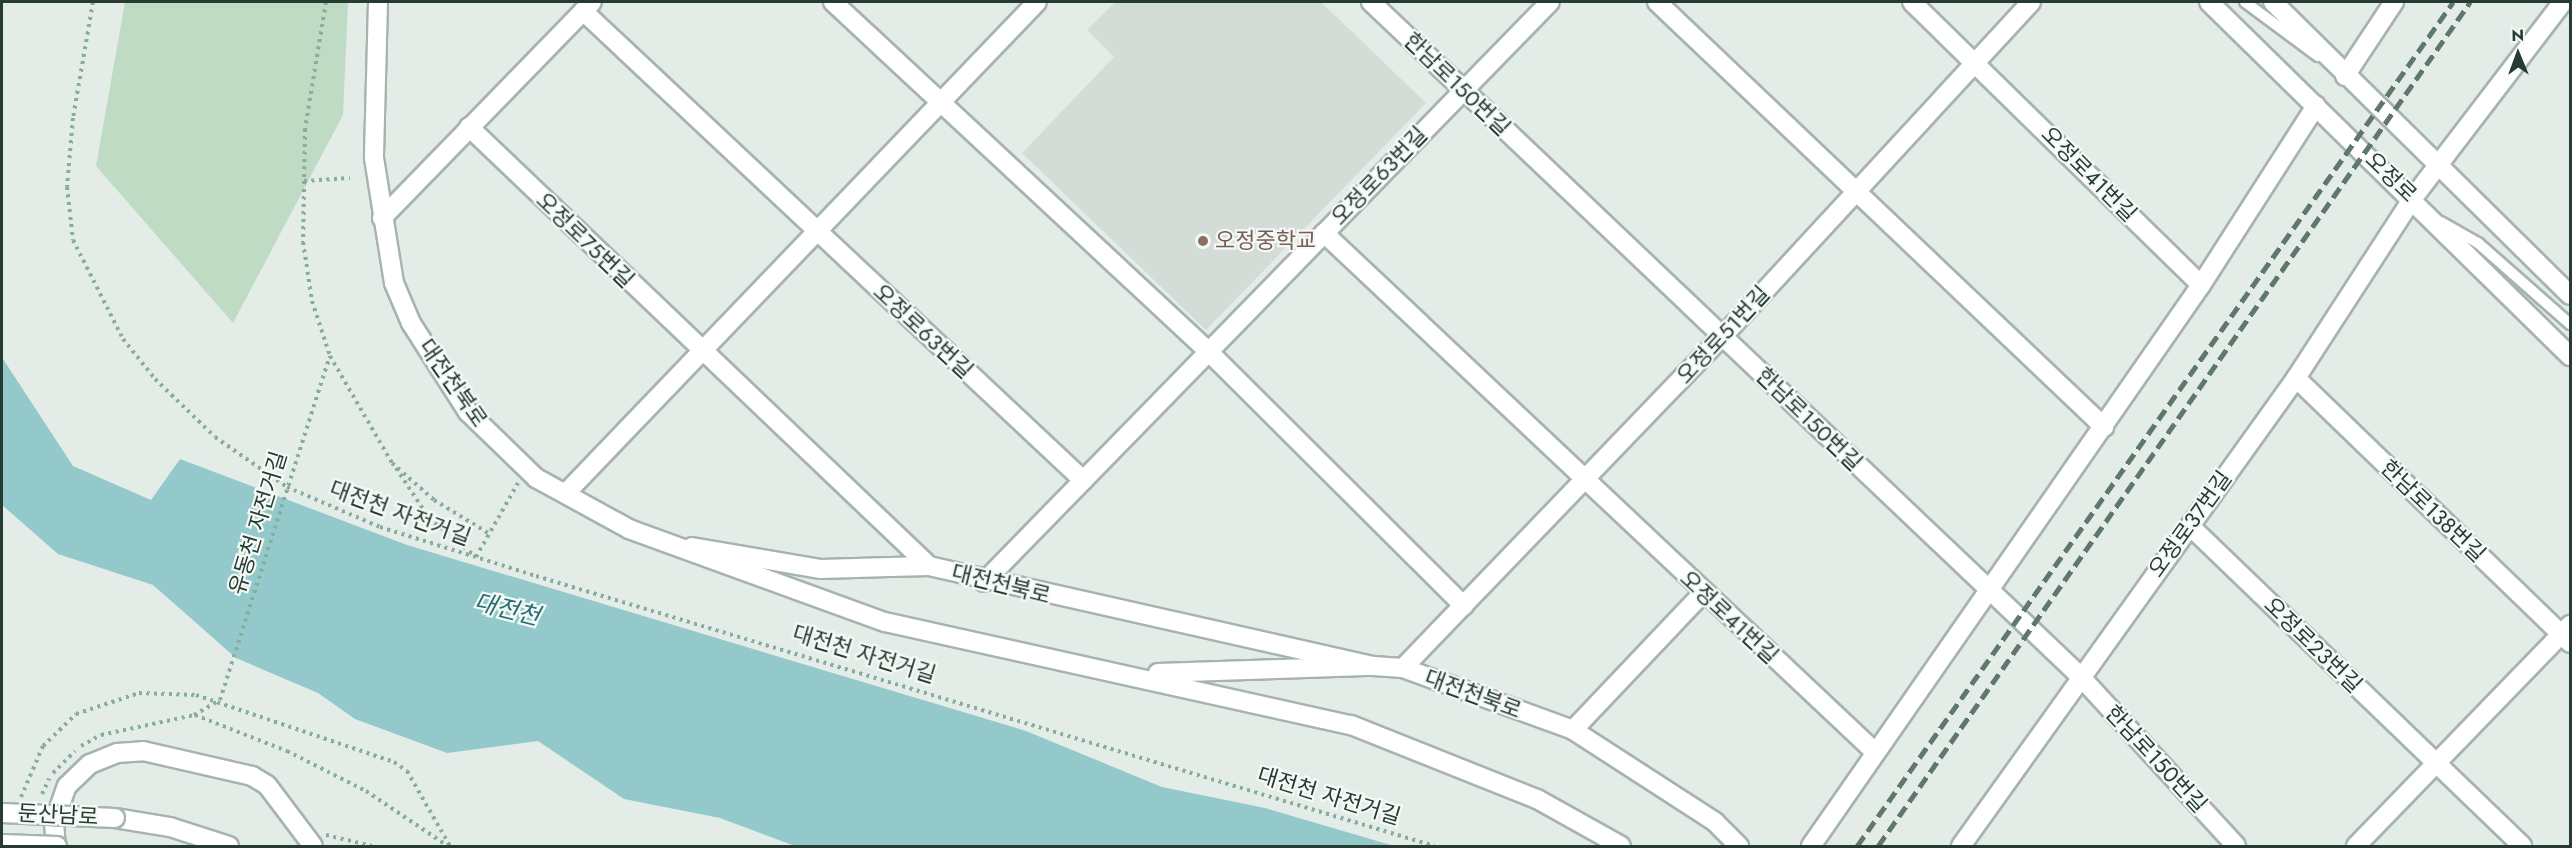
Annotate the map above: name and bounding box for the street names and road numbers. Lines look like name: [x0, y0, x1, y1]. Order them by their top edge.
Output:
street label: 한남로150번길: [1399, 27, 1515, 141]
street label: 오정로41번길: [2036, 121, 2142, 227]
street label: 오정로63번길: [1326, 122, 1432, 230]
street label: 오정로: [2360, 146, 2422, 208]
street label: 오정로75번길: [531, 187, 639, 293]
street label: 오정로63번길: [868, 278, 978, 384]
street label: 오정로51번길: [1671, 281, 1775, 389]
street label: 대전천북로: [413, 334, 493, 432]
street label: 한남로150번길: [1751, 362, 1867, 476]
street label: 유동천 자전거길: [224, 448, 292, 598]
street label: 한남로138번길: [2375, 455, 2491, 567]
street label: 오정로37번길: [2143, 466, 2237, 582]
street label: 대전천 자전거길: [326, 475, 474, 551]
street label: 대전천북로: [949, 559, 1053, 609]
street label: 오정로41번길: [1675, 565, 1783, 669]
street label: 오정로23번길: [2259, 592, 2367, 698]
street label: 대전천 자전거길: [789, 620, 939, 688]
street label: 대전천북로: [1421, 664, 1525, 724]
street label: 한남로150번길: [2100, 700, 2212, 818]
street label: 대전천 자전거길: [1254, 762, 1404, 830]
street label: 둔산남로: [17, 800, 99, 830]

